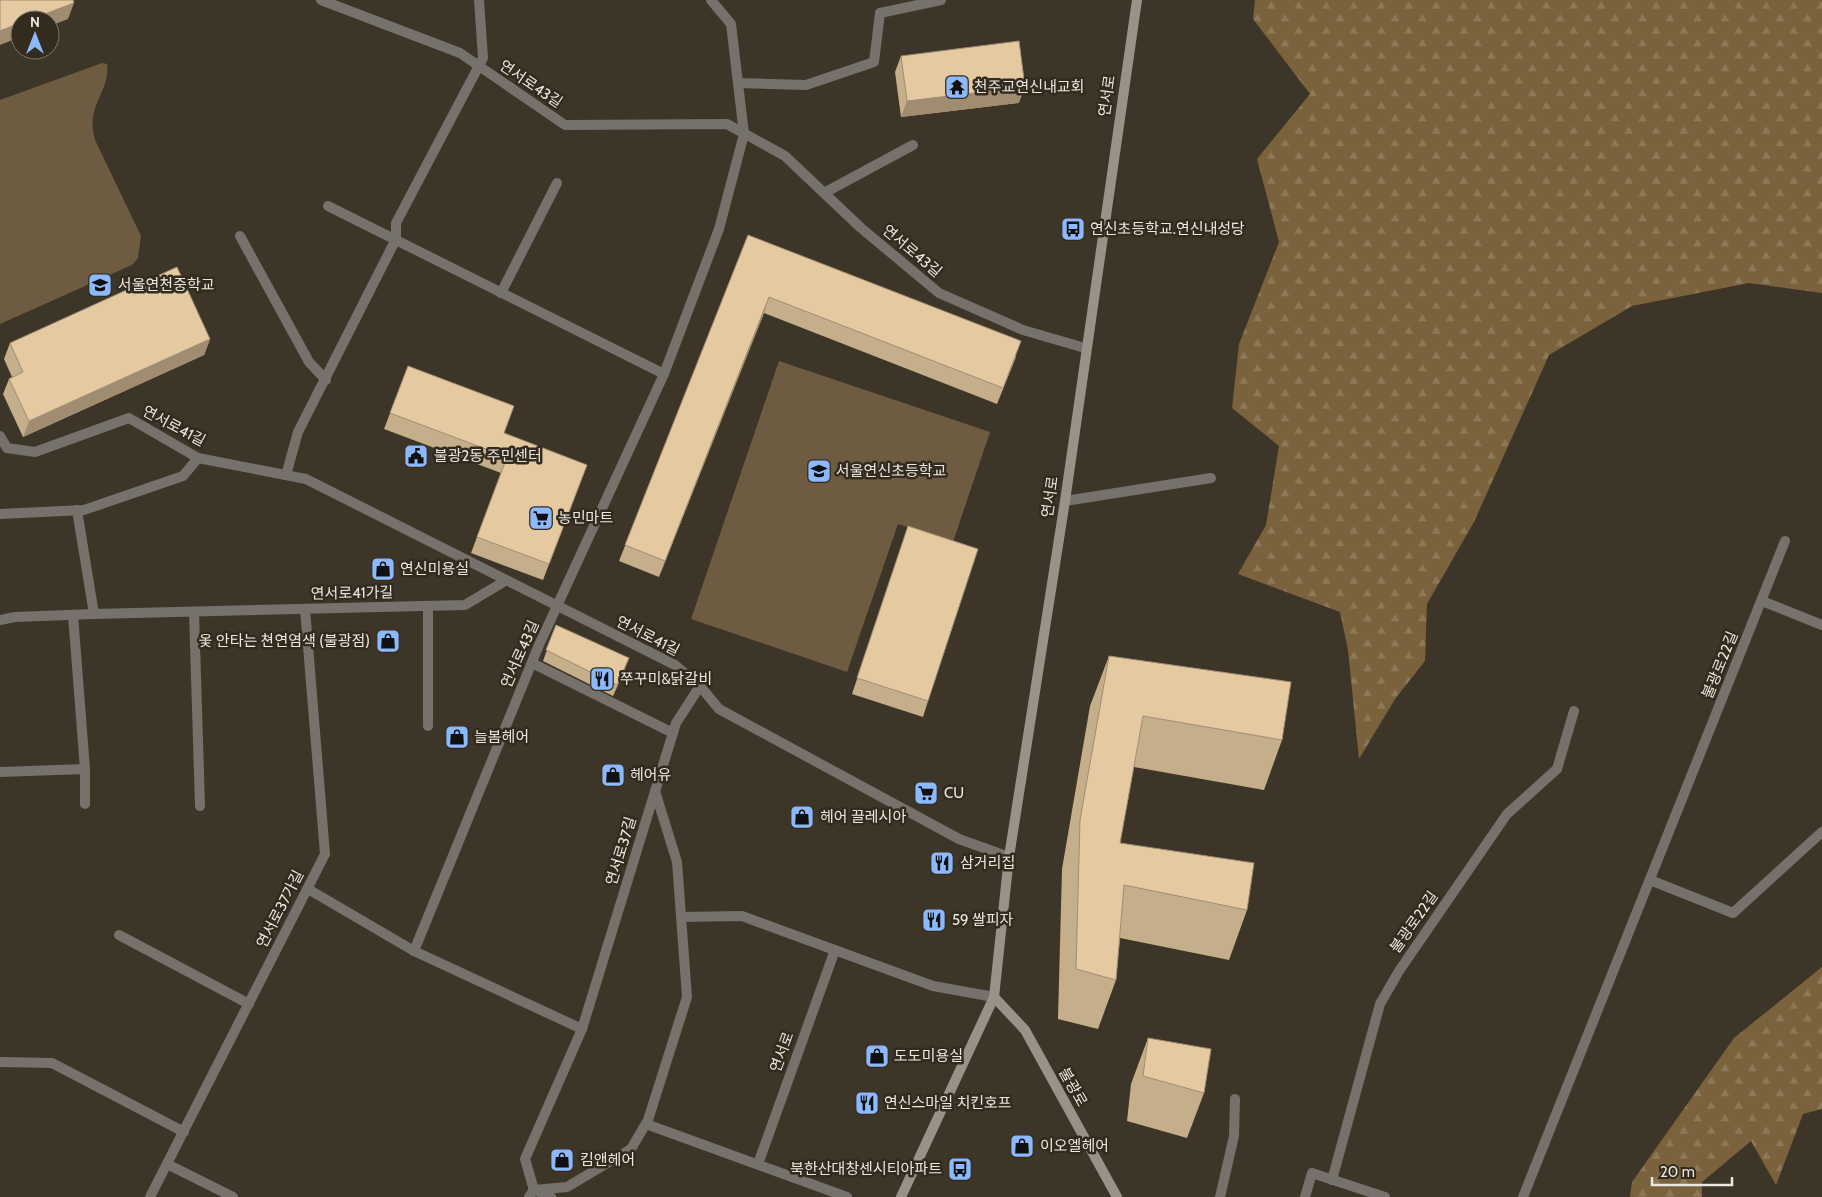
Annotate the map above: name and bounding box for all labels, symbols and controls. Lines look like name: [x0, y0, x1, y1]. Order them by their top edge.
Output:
north arrow: [10, 10, 60, 60]
text: N: [30, 13, 40, 31]
street label: 연서로43길: [496, 56, 566, 112]
temple icon: 천주교연신내교회: [944, 74, 970, 100]
street label: 연서로: [1095, 74, 1119, 118]
place label: 천주교연신내교회: [974, 78, 1084, 96]
bus stop icon: 연신초등학교.연신내성당: [1060, 216, 1086, 242]
place label: 연신초등학교.연신내성당: [1090, 220, 1245, 238]
street label: 연서로43길: [879, 221, 945, 281]
school or university icon: 서울연천중학교: [87, 272, 113, 298]
place label: 서울연천중학교: [118, 276, 215, 294]
street label: 연서로41길: [139, 402, 209, 450]
public building icon: 불광2동 주민센터: [403, 443, 429, 469]
place label: 불광2동 주민센터: [434, 447, 542, 465]
school or university icon: 서울연신초등학교: [806, 458, 832, 484]
place label: 서울연신초등학교: [836, 462, 946, 480]
street label: 연서로: [1038, 475, 1062, 519]
supermarket icon: 농민마트: [528, 505, 554, 531]
place label: 농민마트: [558, 509, 613, 527]
shop icon: 연신미용실: [370, 556, 396, 582]
place label: 연신미용실: [400, 560, 469, 578]
street label: 연서로41가길: [311, 583, 393, 603]
street label: 연서로41길: [613, 612, 683, 660]
street label: 연서로43길: [497, 617, 543, 691]
shop icon: 옻 안타는 쳔연염색 (불광점): [375, 628, 401, 654]
street label: 불광로22길: [1698, 629, 1742, 701]
place label: 옻 안타는 쳔연염색 (불광점): [199, 632, 370, 650]
restaurant icon: 쭈꾸미&닭갈비: [589, 666, 615, 692]
place label: 쭈꾸미&닭갈비: [620, 670, 712, 688]
shop icon: 늘봄헤어: [444, 724, 470, 750]
place label: 늘봄헤어: [474, 728, 529, 746]
shop icon: 헤어유: [600, 762, 626, 788]
place label: 헤어유: [630, 766, 672, 784]
supermarket icon: CU: [913, 780, 939, 806]
place label: CU: [944, 784, 964, 802]
shop icon: 헤어 끌레시아: [789, 804, 815, 830]
place label: 헤어 끌레시아: [820, 808, 906, 826]
street label: 연서로37길: [602, 814, 640, 888]
restaurant icon: 삼거리집: [929, 850, 955, 876]
place label: 삼거리집: [960, 854, 1015, 872]
street label: 연서로37가길: [253, 867, 307, 951]
street label: 불광로22길: [1386, 888, 1442, 956]
restaurant icon: 59 쌀피자: [921, 907, 947, 933]
place label: 59 쌀피자: [952, 911, 1014, 929]
street label: 연서로: [766, 1029, 798, 1075]
shop icon: 도도미용실: [864, 1043, 890, 1069]
place label: 도도미용실: [894, 1047, 963, 1065]
street label: 불광로: [1055, 1065, 1091, 1109]
restaurant icon: 연신스마일 치킨호프: [854, 1090, 880, 1116]
place label: 연신스마일 치킨호프: [884, 1094, 1012, 1112]
shop icon: 이오엘헤어: [1009, 1133, 1035, 1159]
place label: 이오엘헤어: [1040, 1137, 1109, 1155]
shop icon: 킴앤헤어: [549, 1147, 575, 1173]
place label: 킴앤헤어: [580, 1151, 635, 1169]
scale bar: [1652, 1154, 1732, 1186]
bus stop icon: 북한산대창센시티아파트: [947, 1156, 973, 1182]
place label: 북한산대창센시티아파트: [790, 1160, 942, 1178]
text: 20 m: [1660, 1163, 1695, 1181]

